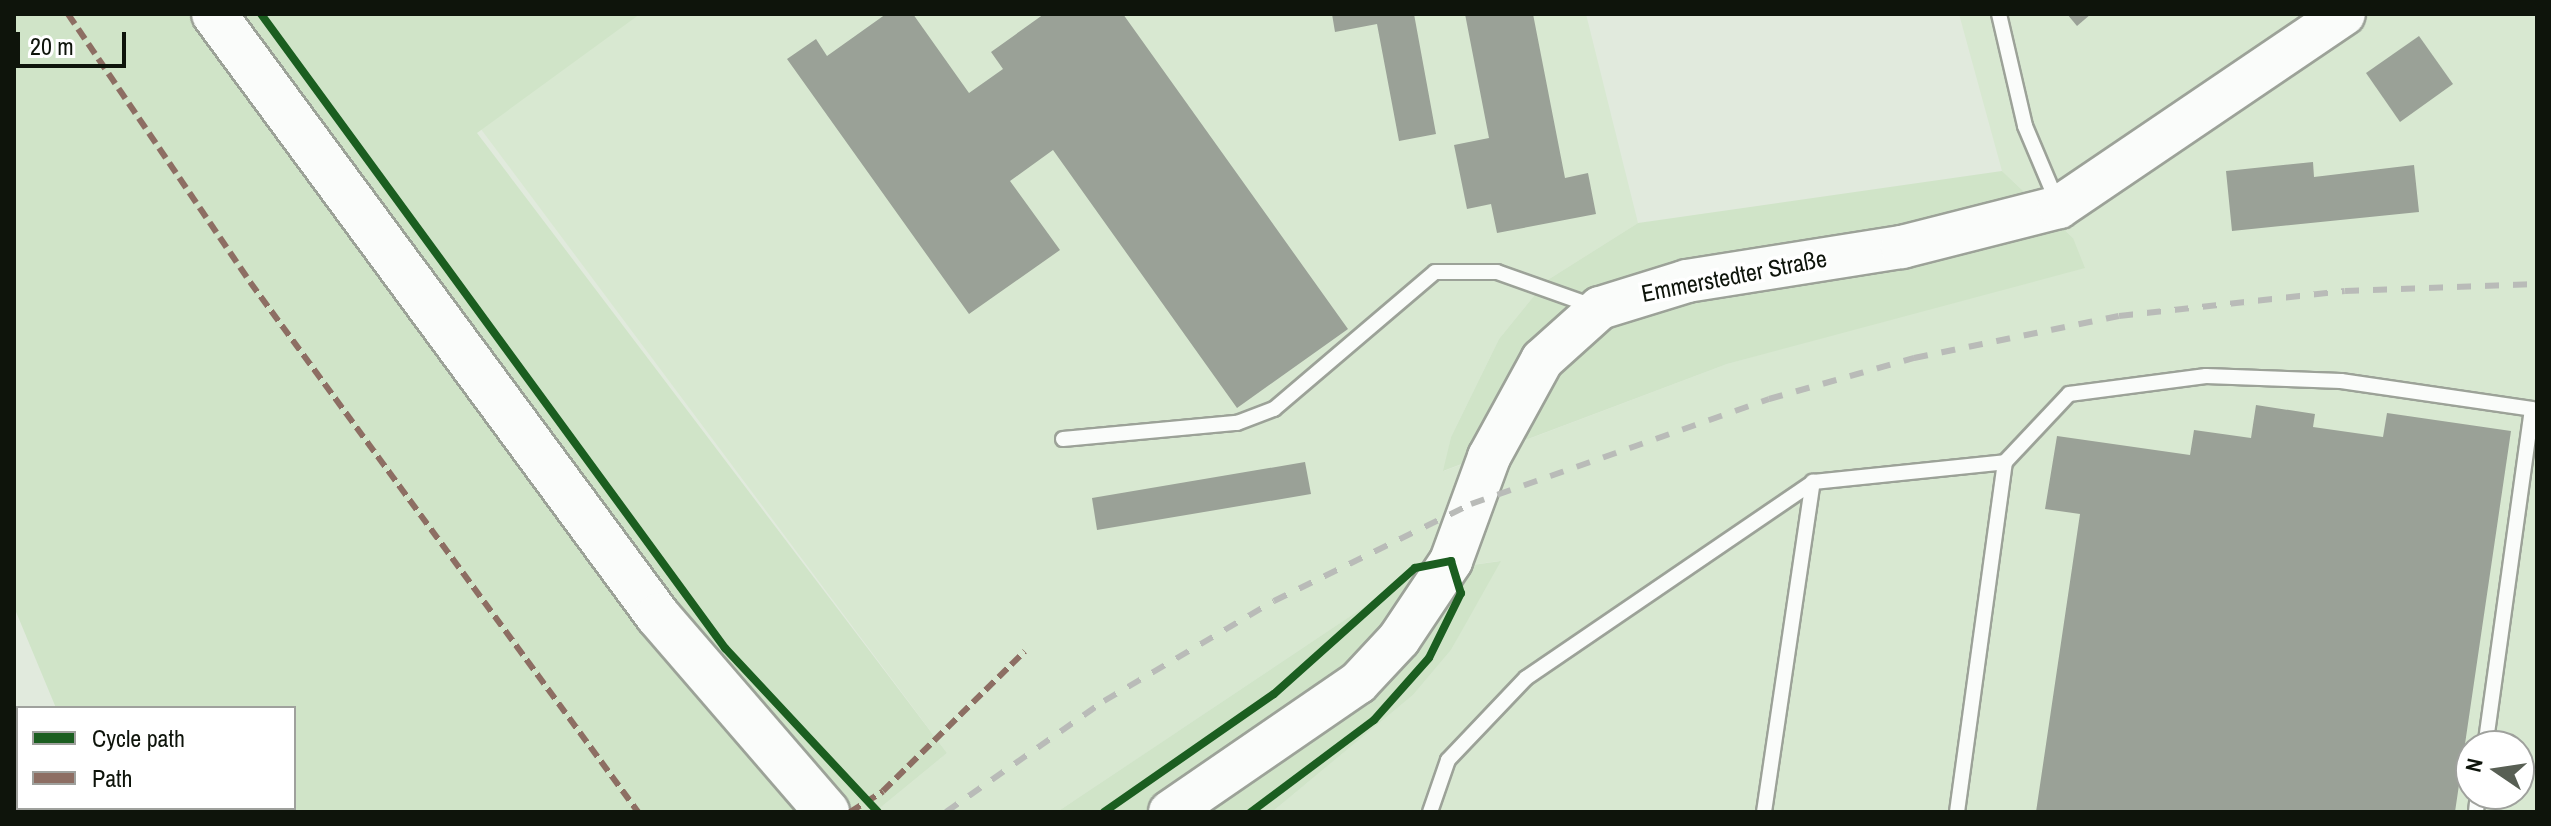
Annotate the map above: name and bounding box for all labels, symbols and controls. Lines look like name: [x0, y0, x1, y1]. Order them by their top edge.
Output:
scale bar: [20, 16, 130, 66]
text: 20 m: [30, 30, 74, 62]
street label: Emmerstedter Straße: [1639, 244, 1829, 308]
legend: [16, 706, 296, 810]
text: Cycle path: [92, 722, 185, 754]
north arrow: [2455, 730, 2535, 810]
text: N: [2457, 755, 2490, 775]
text: Path: [92, 762, 133, 794]

